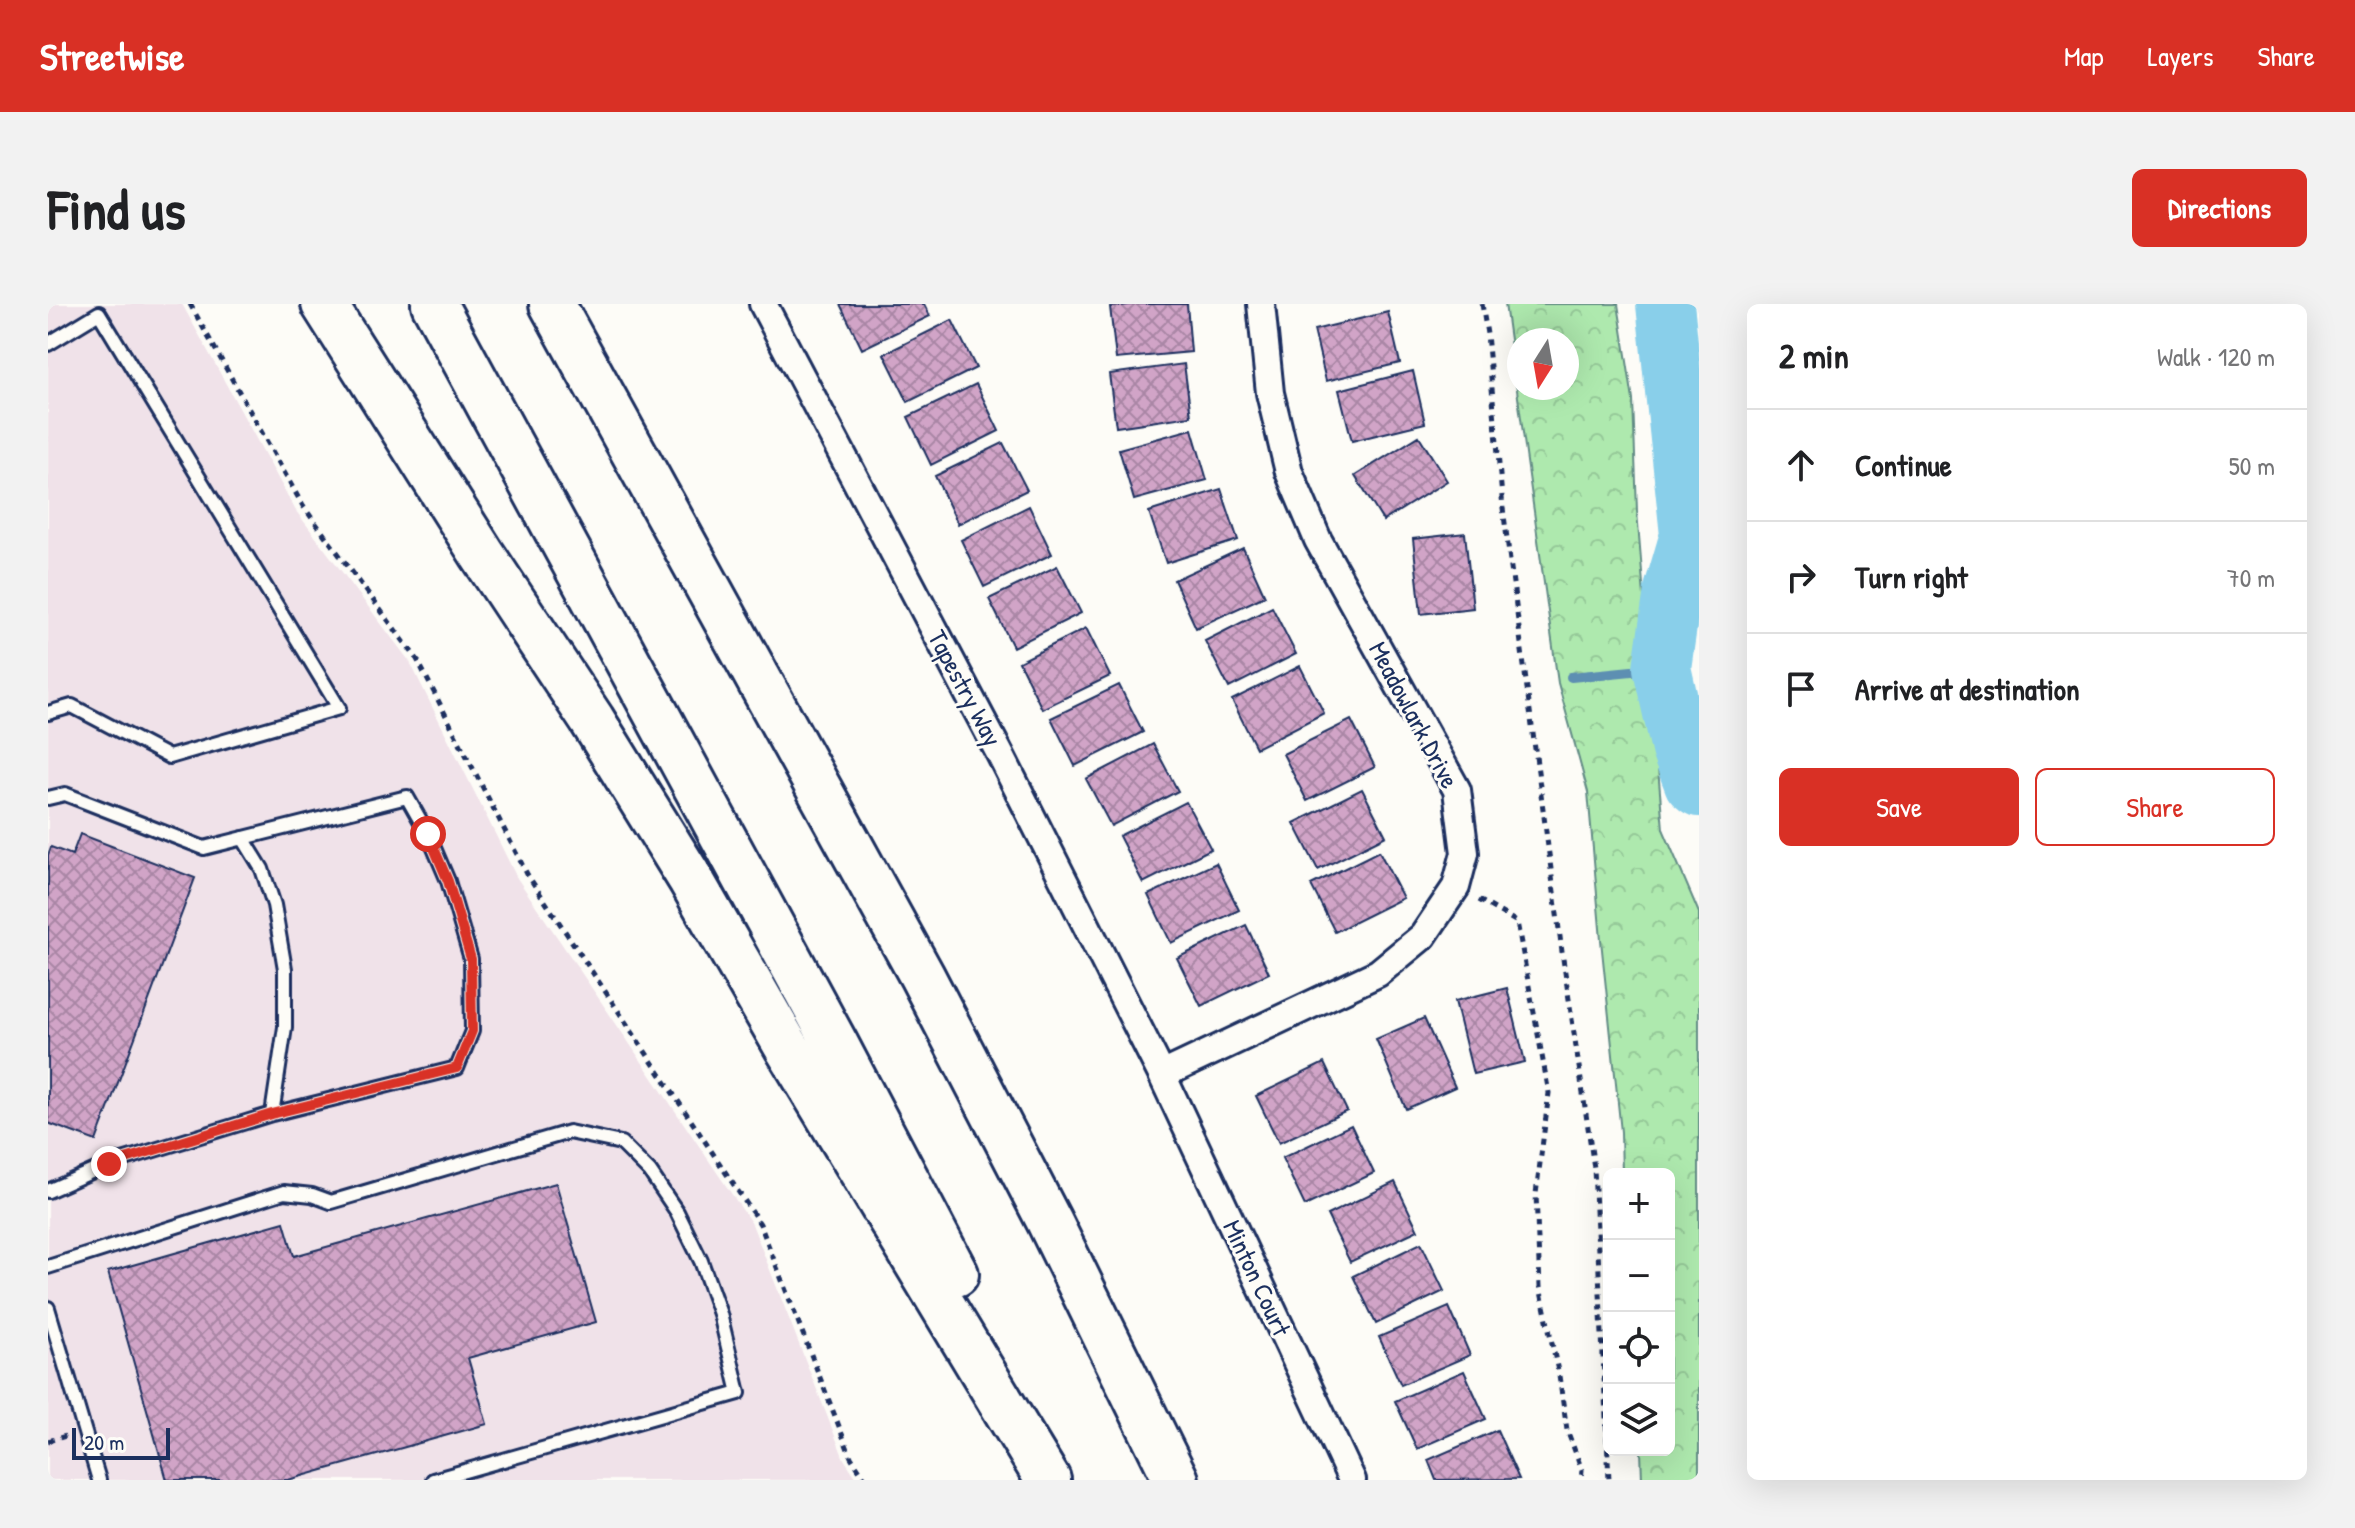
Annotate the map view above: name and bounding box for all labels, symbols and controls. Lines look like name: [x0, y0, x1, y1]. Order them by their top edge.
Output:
text: Streetwise: [40, 30, 184, 82]
text: Map: [2064, 37, 2104, 75]
text: Layers: [2148, 37, 2213, 75]
text: Share: [2257, 37, 2315, 75]
button: Directions: [2132, 169, 2307, 247]
text: Find us: [48, 171, 186, 246]
north arrow: [1507, 328, 1579, 400]
text: 2 min: [1779, 333, 1849, 379]
text: Walk · 120 m: [2157, 339, 2275, 374]
icon: ahead: [1779, 443, 1823, 487]
text: Continue: [1855, 445, 1952, 485]
text: 50 m: [2229, 448, 2275, 483]
icon: right: [1779, 555, 1823, 599]
text: Turn right: [1855, 557, 1968, 597]
text: 70 m: [2227, 560, 2275, 595]
street label: Tapestry Way: [920, 623, 1011, 752]
street label: Meadowlark Drive: [1361, 635, 1468, 794]
icon: arrive: [1779, 667, 1823, 711]
text: Arrive at destination: [1855, 669, 2080, 709]
button: Save: [1779, 768, 2019, 846]
button: Share: [2035, 768, 2275, 846]
route start: [410, 816, 446, 852]
route end: [91, 1146, 127, 1182]
map controls: [1603, 1168, 1675, 1456]
button: +: [1603, 1168, 1675, 1240]
street label: Minton Court: [1215, 1214, 1300, 1342]
button: −: [1603, 1240, 1675, 1312]
button: locate: [1603, 1312, 1675, 1384]
button: layers: [1603, 1384, 1675, 1456]
scale bar: [72, 1424, 170, 1460]
text: 20 m: [84, 1427, 124, 1457]

